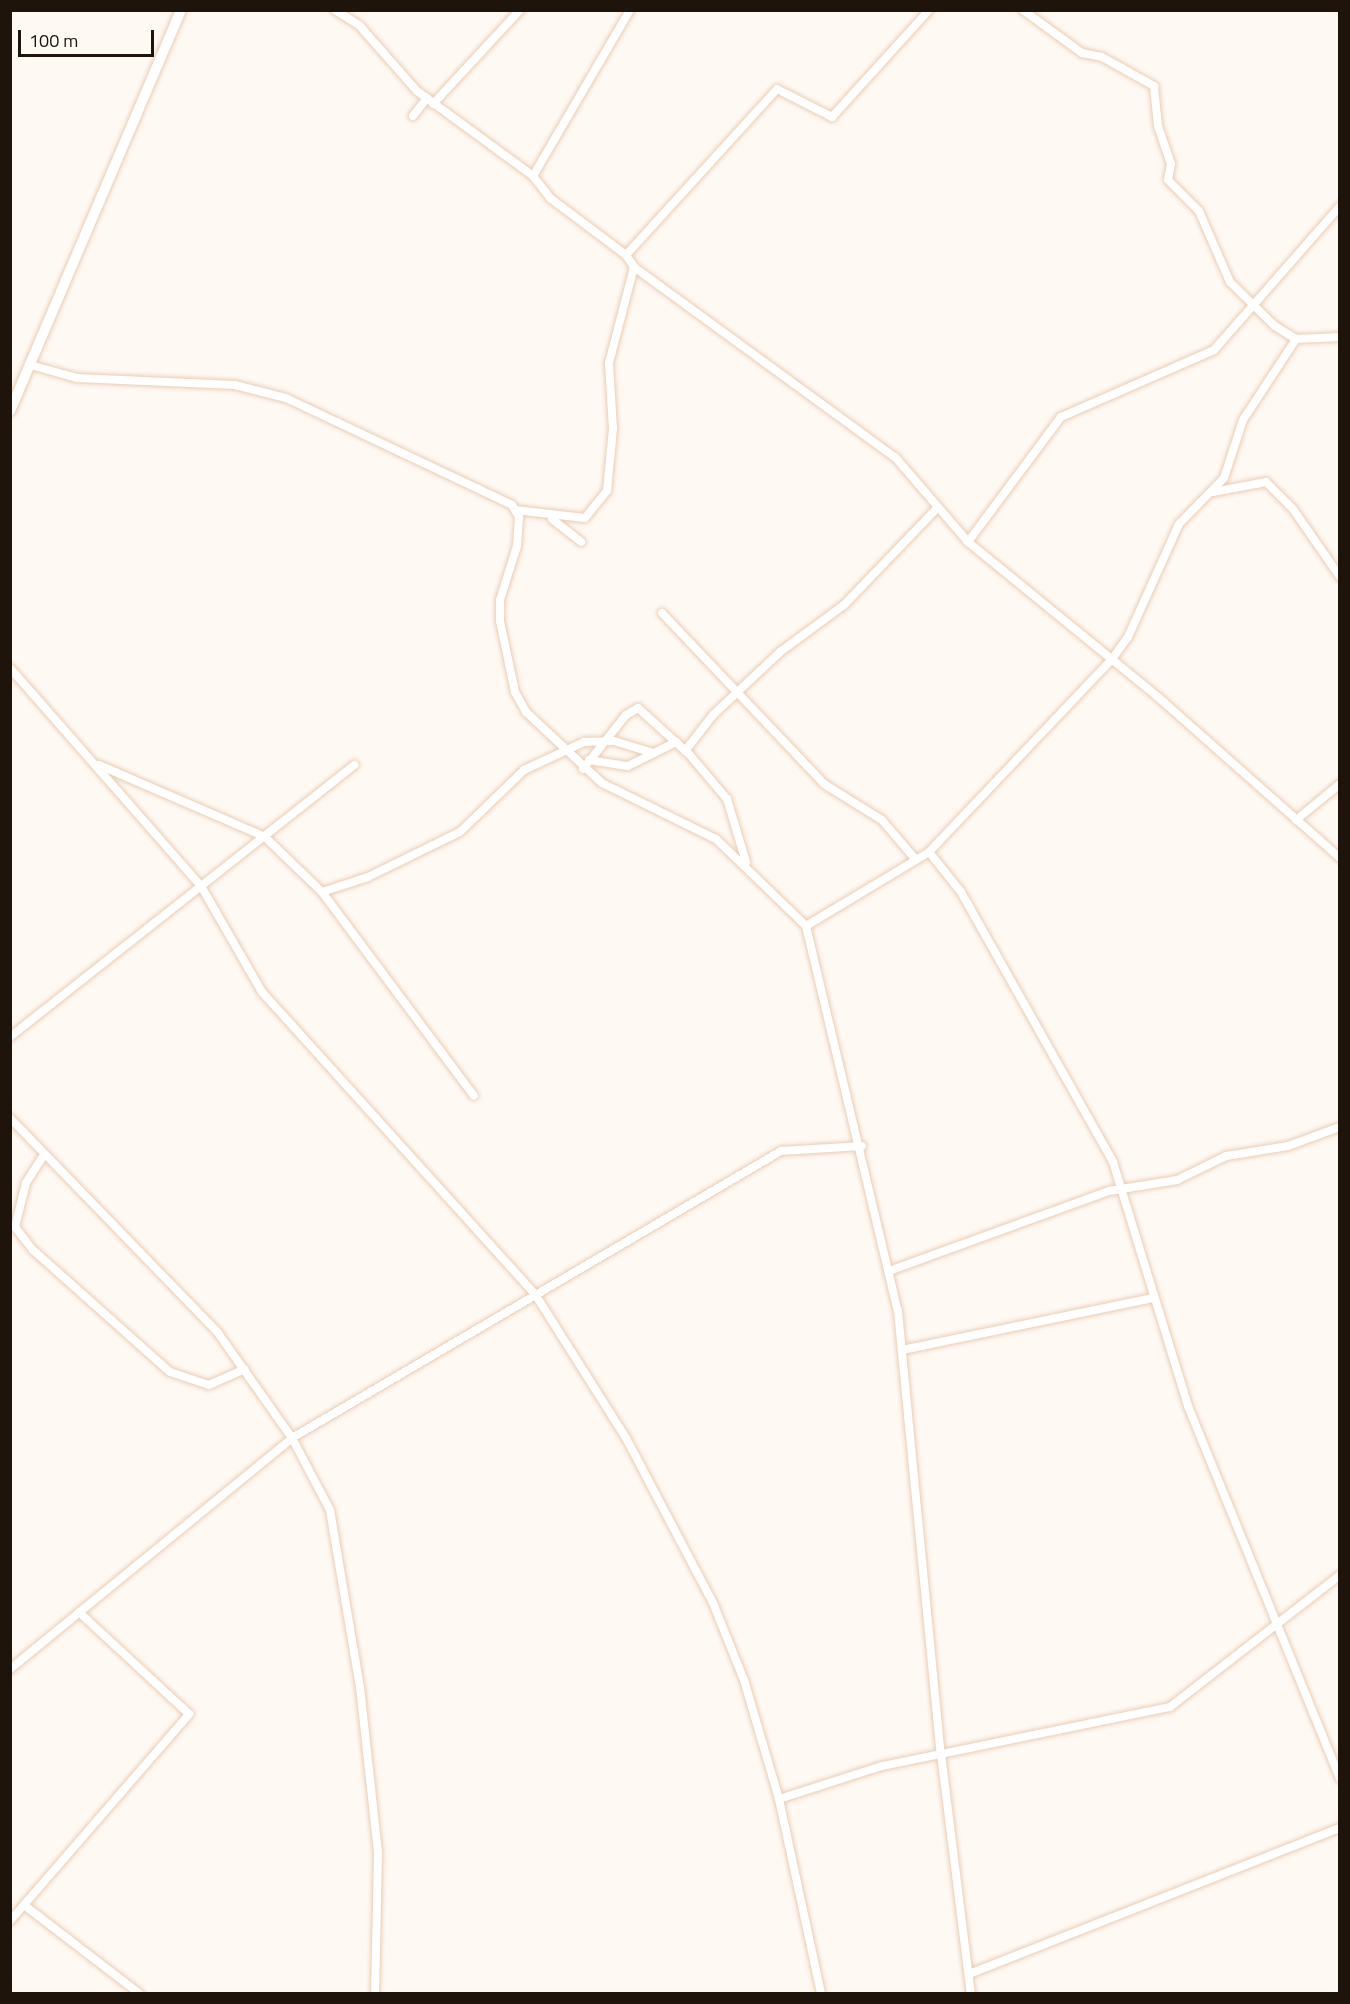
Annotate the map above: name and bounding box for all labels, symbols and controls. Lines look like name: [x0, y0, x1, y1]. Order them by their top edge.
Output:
scale bar: [21, 18, 158, 56]
text: 100 m: [29, 27, 78, 54]

